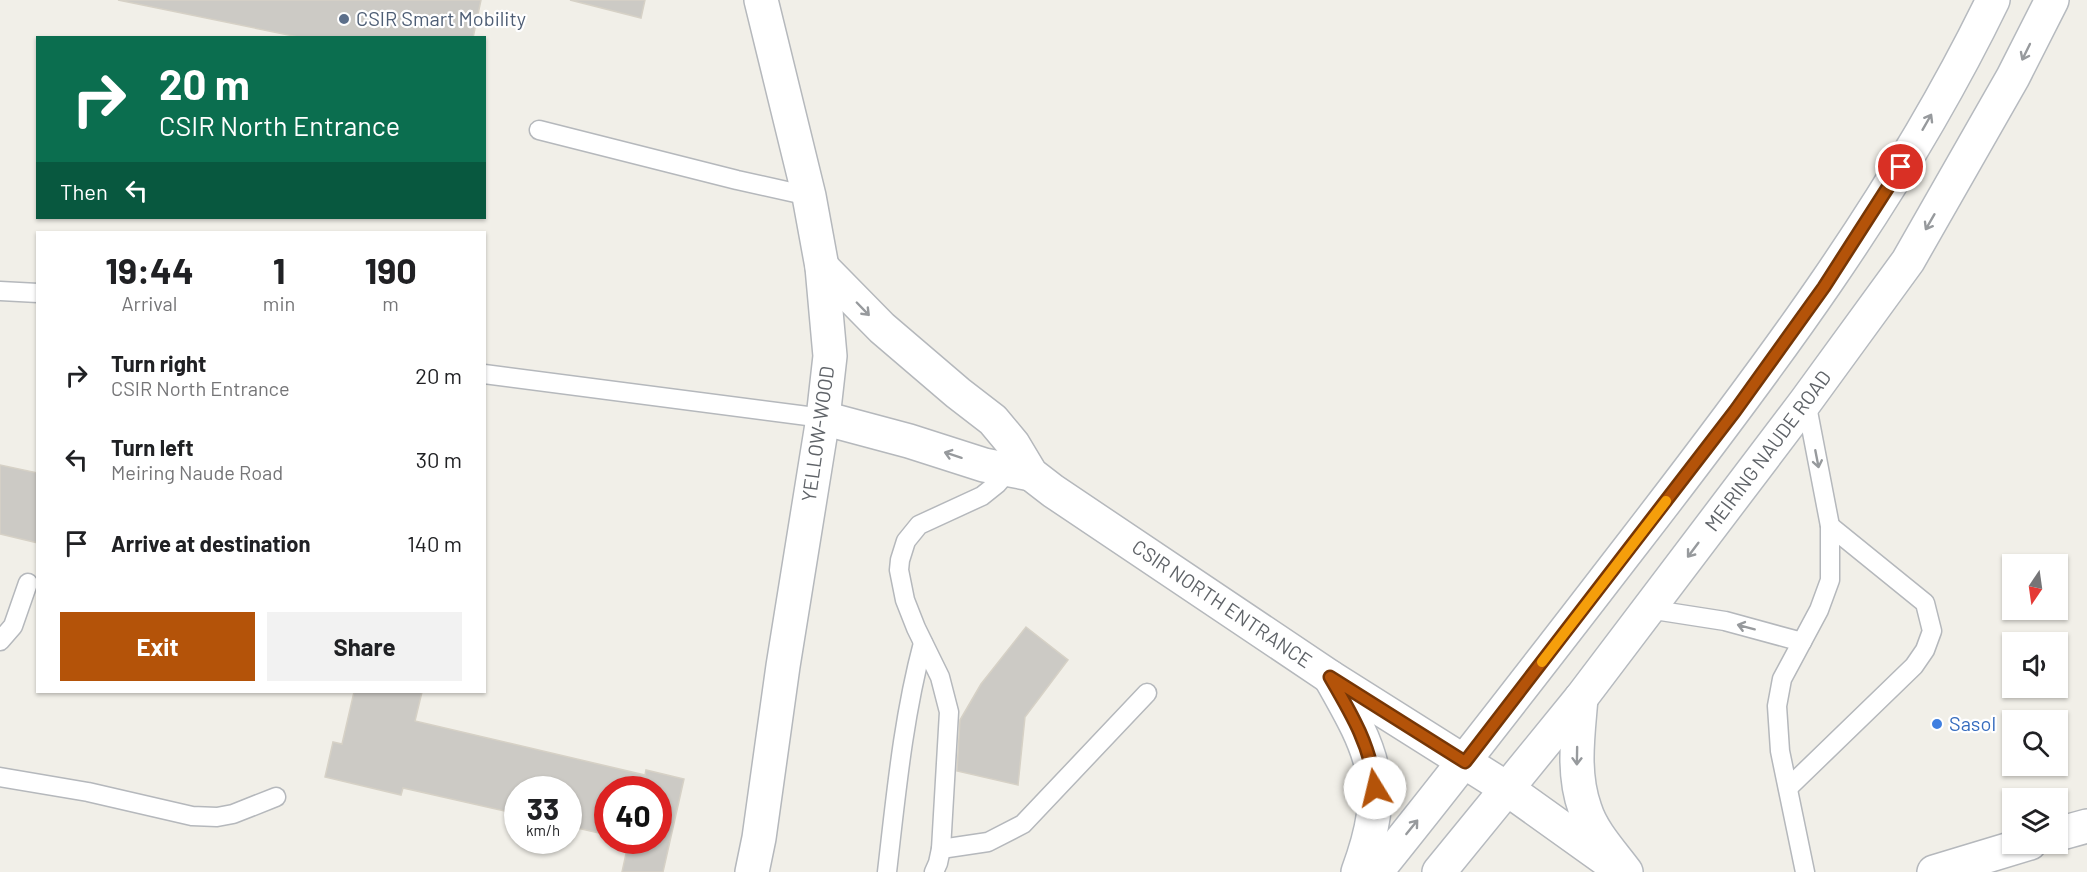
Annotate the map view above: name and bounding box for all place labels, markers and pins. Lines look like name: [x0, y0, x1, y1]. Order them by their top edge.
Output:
place label: CSIR Smart Mobility: [356, 6, 526, 30]
marker: CSIR Smart Mobility: [337, 12, 351, 26]
pin: [1875, 141, 1926, 192]
place label: Sasol: [1949, 711, 1996, 735]
marker: Sasol: [1930, 717, 1944, 731]

